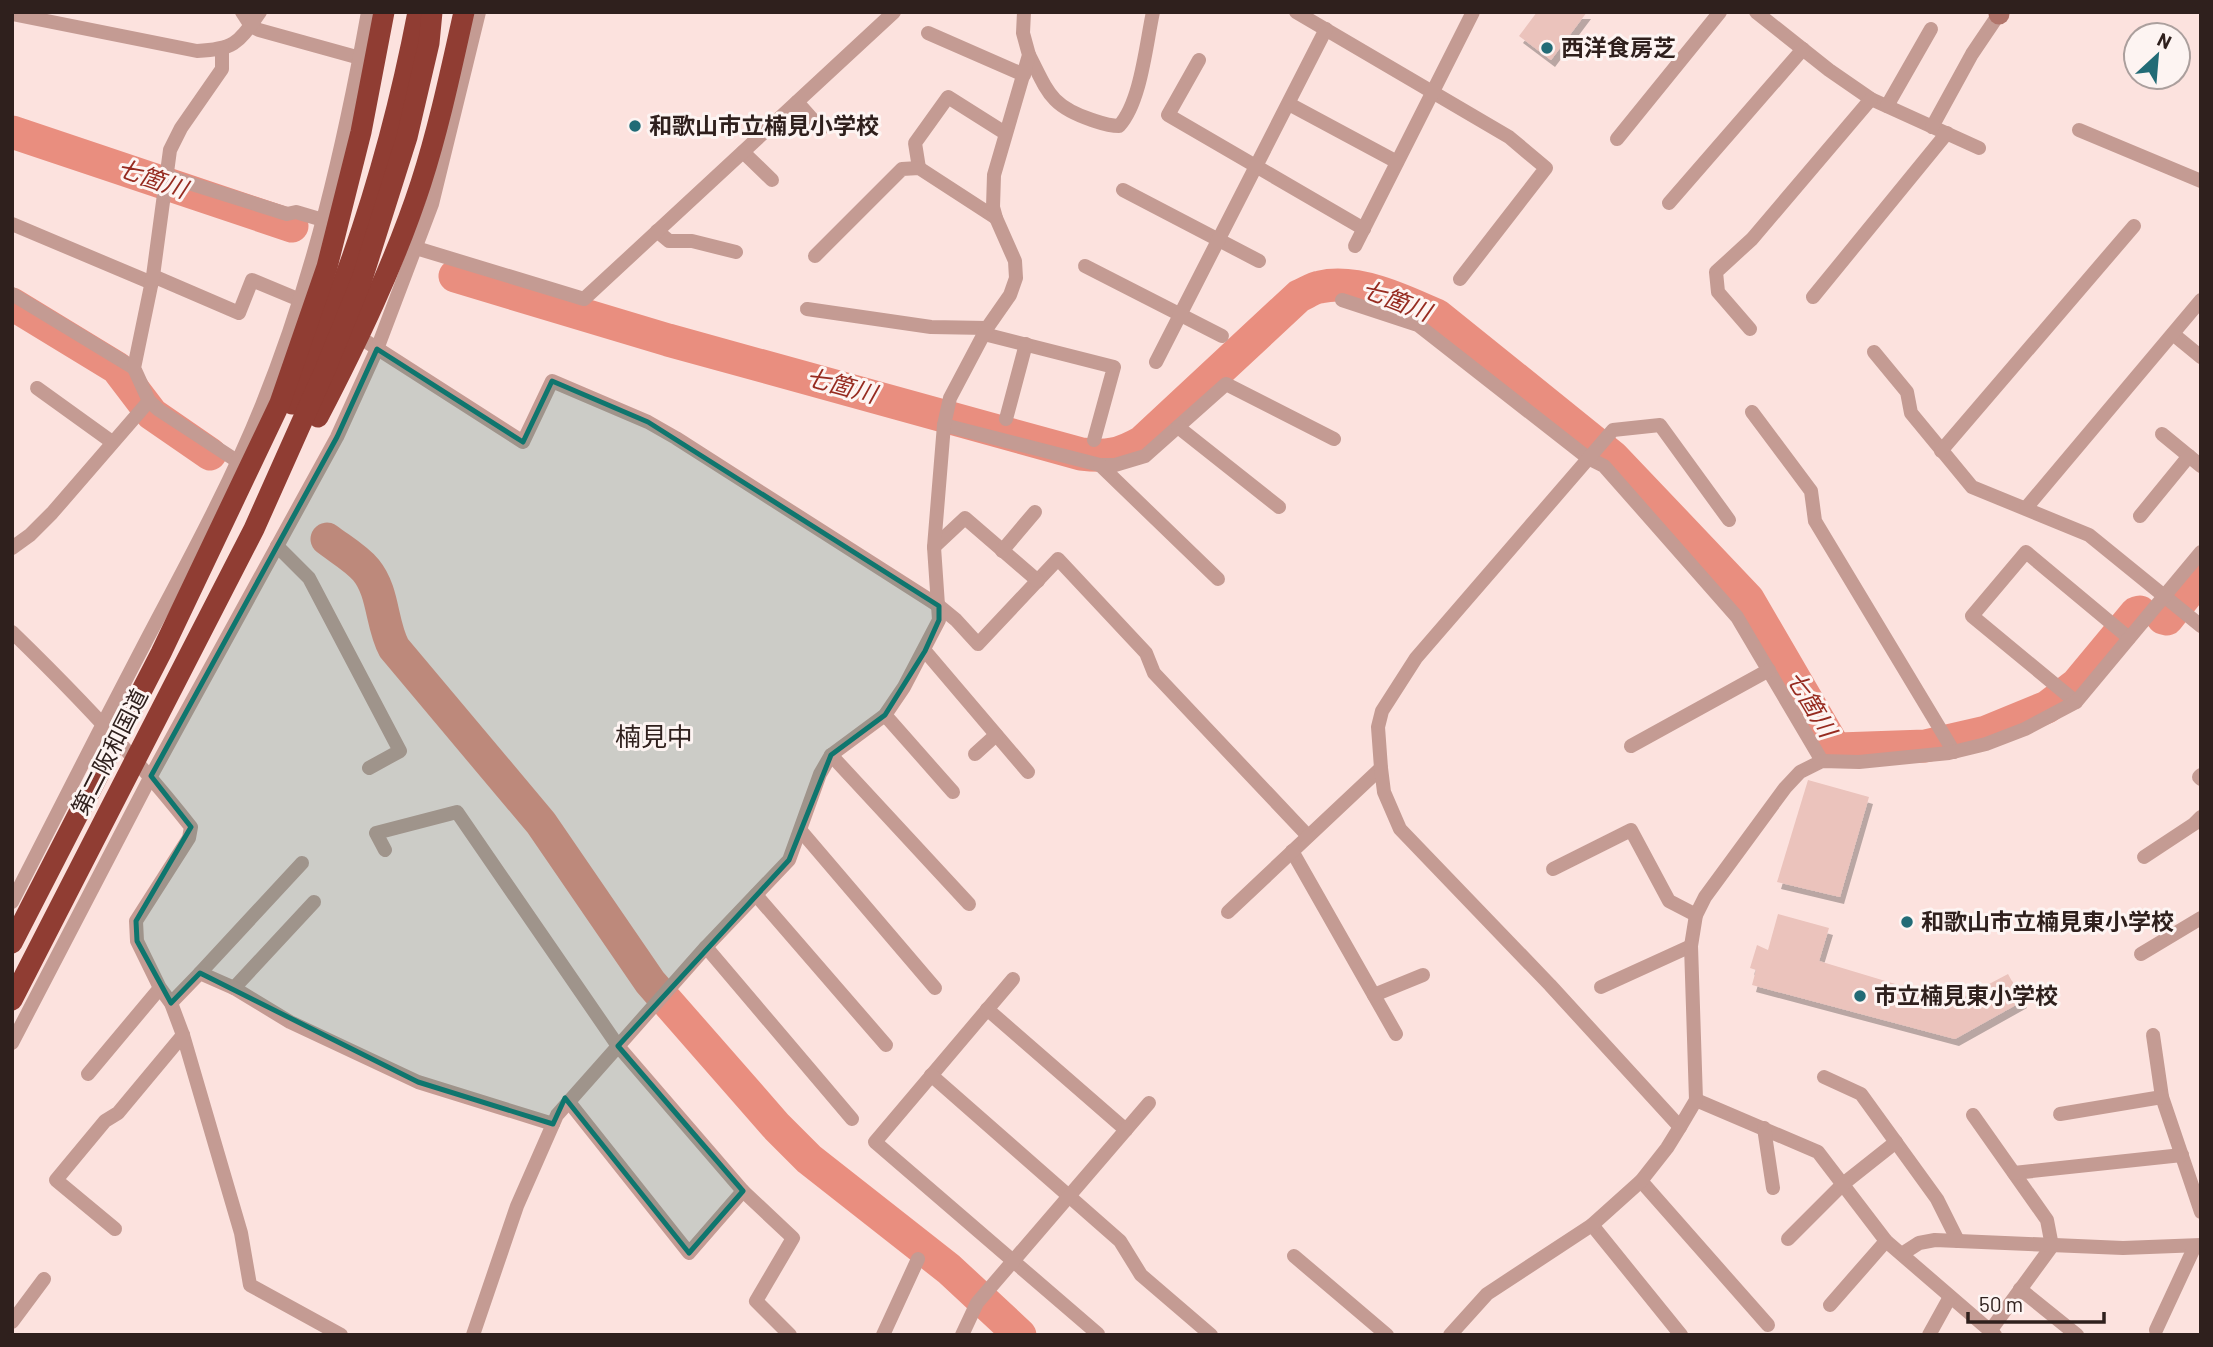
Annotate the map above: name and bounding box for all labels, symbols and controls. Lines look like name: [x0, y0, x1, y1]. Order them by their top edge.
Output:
north arrow: [2122, 21, 2192, 91]
text: N: [2154, 27, 2175, 53]
place label: 西洋食房芝: [1561, 33, 1676, 61]
marker: 西洋食房芝: [1539, 40, 1555, 56]
place label: 和歌山市立楠見小学校: [649, 111, 879, 139]
marker: 和歌山市立楠見小学校: [627, 118, 643, 134]
water label: 七箇川: [114, 152, 194, 204]
water label: 七箇川: [1358, 273, 1438, 327]
water label: 七箇川: [803, 361, 883, 409]
water label: 七箇川: [1781, 665, 1845, 744]
street label: 第二阪和国道: [65, 684, 153, 819]
district label: 楠見中: [615, 720, 693, 751]
place label: 和歌山市立楠見東小学校: [1921, 907, 2174, 935]
marker: 和歌山市立楠見東小学校: [1899, 914, 1915, 930]
place label: 市立楠見東小学校: [1874, 981, 2058, 1009]
marker: 市立楠見東小学校: [1852, 988, 1868, 1004]
scale bar: [1968, 1280, 2104, 1324]
text: 50 m: [1979, 1291, 2023, 1316]

